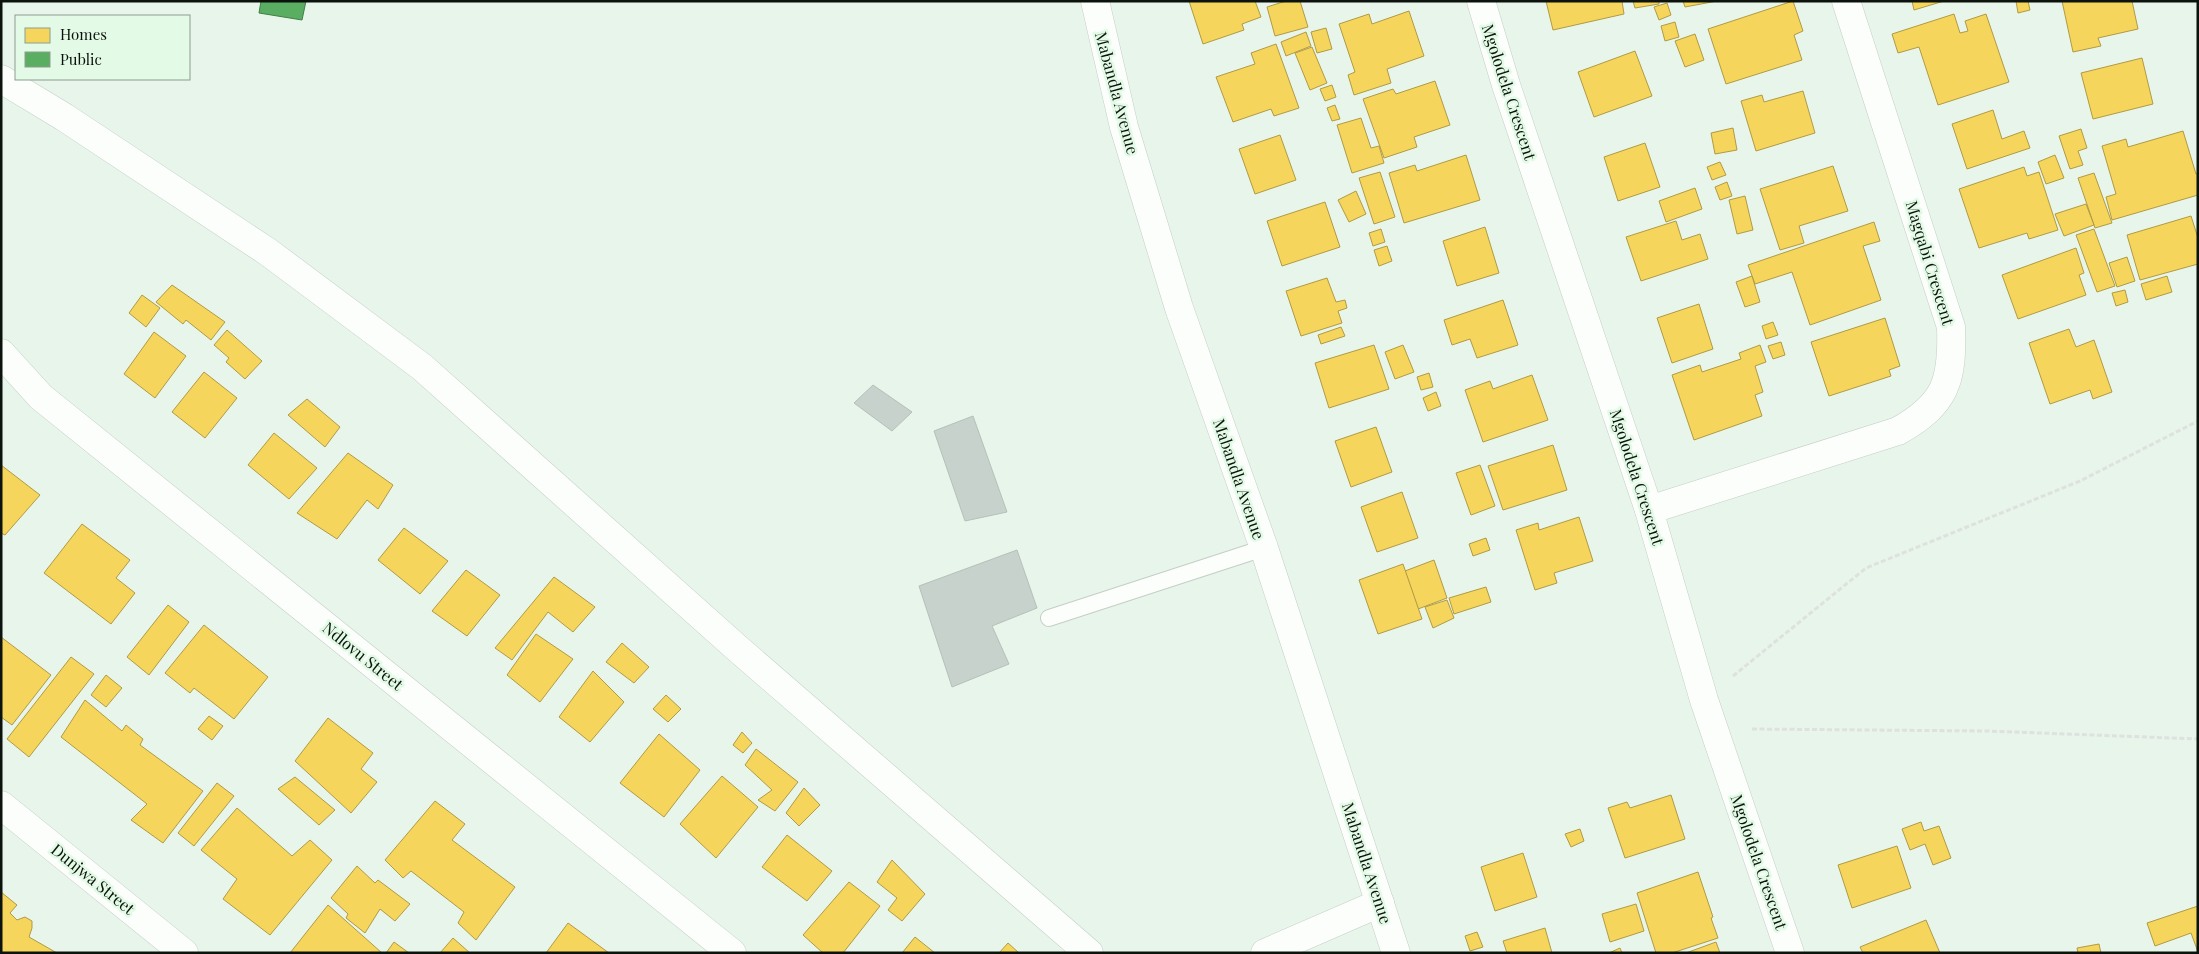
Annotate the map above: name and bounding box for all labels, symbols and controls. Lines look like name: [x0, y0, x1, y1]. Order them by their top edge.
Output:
legend: [15, 15, 190, 80]
street label: Mgolodela Crescent: [1478, 21, 1541, 163]
text: Homes: [60, 24, 107, 44]
street label: Mabandla Avenue: [1091, 29, 1144, 157]
text: Public: [60, 49, 102, 69]
street label: Magqabi Crescent: [1902, 198, 1959, 328]
street label: Mgolodela Crescent: [1606, 406, 1669, 548]
street label: Mabandla Avenue: [1209, 416, 1270, 542]
street label: Ndlovu Street: [319, 617, 408, 695]
street label: Mgolodela Crescent: [1726, 791, 1793, 933]
street label: Mabandla Avenue: [1338, 800, 1397, 926]
street label: Dunjwa Street: [47, 838, 140, 919]

